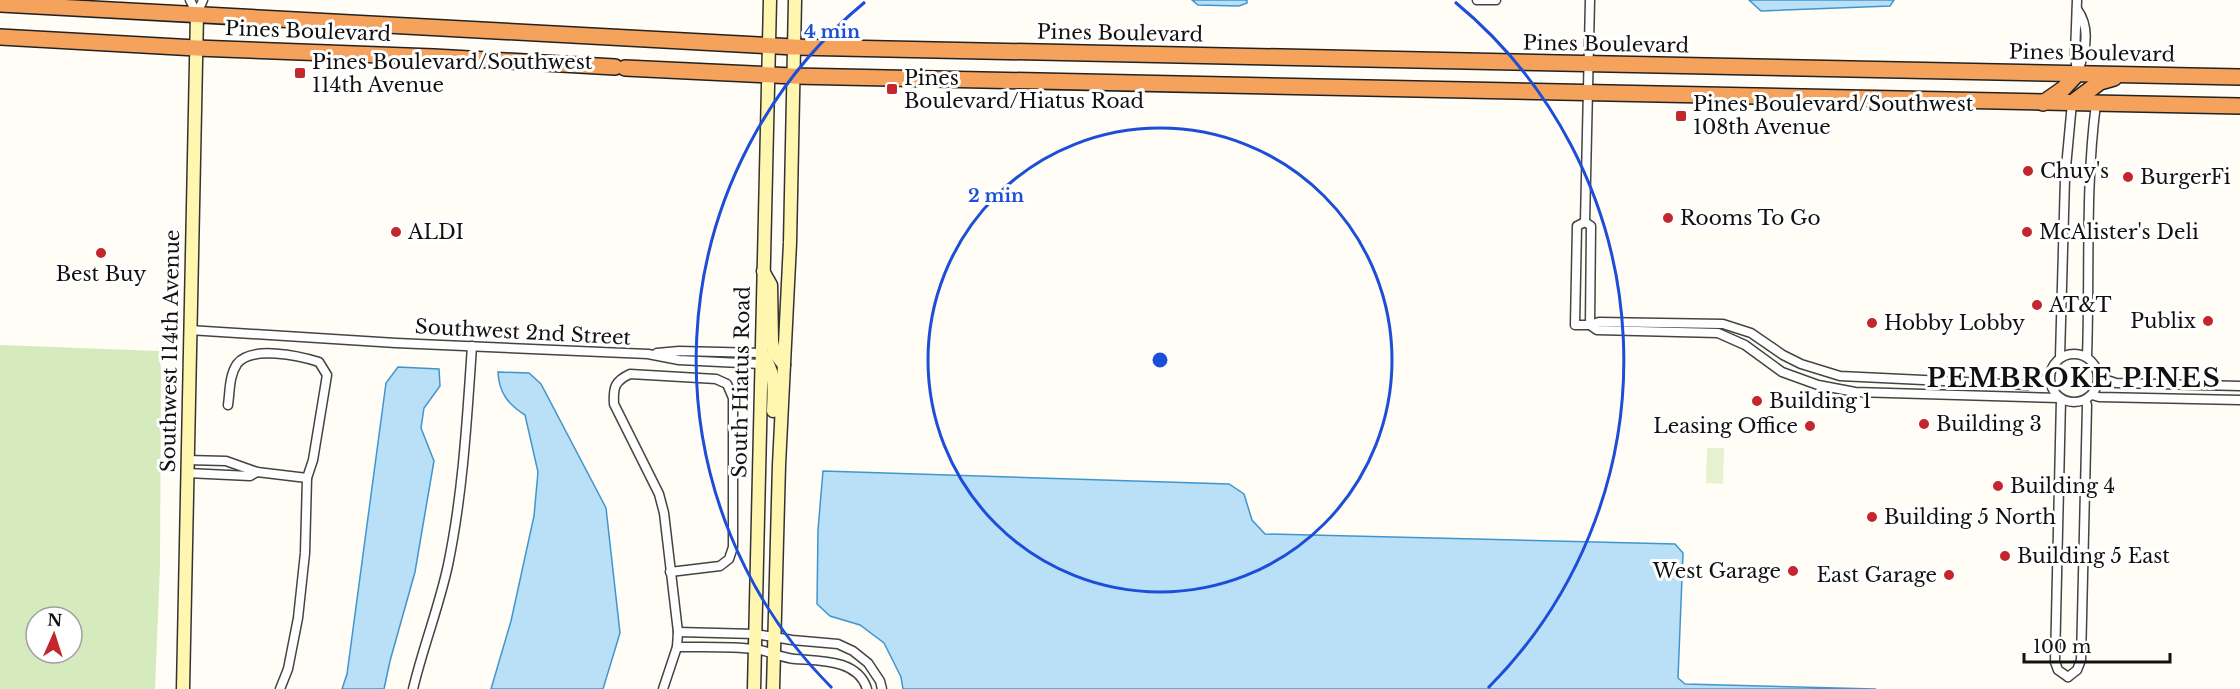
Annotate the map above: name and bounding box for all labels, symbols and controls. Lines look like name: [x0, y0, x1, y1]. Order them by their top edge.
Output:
street label: Pines Boulevard: [225, 16, 391, 46]
street label: Pines Boulevard: [1037, 20, 1203, 46]
text: 4 min: [804, 21, 860, 43]
street label: Pines Boulevard: [1523, 31, 1689, 57]
street label: Pines Boulevard: [2009, 40, 2175, 66]
place label: Pines Boulevard/Southwest 114th Avenue: [312, 50, 593, 97]
marker: Pines Boulevard/Southwest 114th Avenue: [293, 66, 307, 80]
place label: Pines Boulevard/Hiatus Road: [904, 66, 1144, 113]
marker: Pines Boulevard/Hiatus Road: [885, 82, 899, 96]
place label: Pines Boulevard/Southwest 108th Avenue: [1693, 92, 1974, 139]
marker: Pines Boulevard/Southwest 108th Avenue: [1674, 109, 1688, 123]
place label: Chuy's: [2040, 159, 2109, 183]
marker: Chuy's: [2021, 164, 2035, 178]
place label: BurgerFi: [2140, 165, 2231, 189]
marker: BurgerFi: [2121, 170, 2135, 184]
text: 2 min: [968, 185, 1024, 207]
place label: Rooms To Go: [1680, 206, 1821, 230]
marker: Rooms To Go: [1661, 211, 1675, 225]
place label: ALDI: [407, 220, 464, 244]
place label: McAlister's Deli: [2039, 220, 2199, 244]
marker: ALDI: [389, 225, 403, 239]
marker: McAlister's Deli: [2020, 225, 2034, 239]
street label: Southwest 114th Avenue: [156, 229, 184, 473]
marker: Best Buy: [94, 246, 108, 260]
place label: Best Buy: [56, 262, 147, 286]
street label: South Hiatus Road: [727, 286, 755, 478]
place label: AT&T: [2048, 293, 2112, 317]
marker: AT&T: [2030, 298, 2044, 312]
place label: Publix: [2130, 309, 2196, 333]
place label: Hobby Lobby: [1884, 311, 2025, 335]
street label: Southwest 2nd Street: [414, 314, 632, 350]
marker: Publix: [2201, 314, 2215, 328]
marker: Hobby Lobby: [1865, 316, 1879, 330]
centre of rings: [1150, 350, 1170, 370]
district label: PEMBROKE PINES: [1927, 362, 2221, 394]
place label: Building 1: [1769, 389, 1871, 413]
marker: Building 1: [1750, 394, 1764, 408]
place label: Building 3: [1936, 412, 2042, 436]
place label: Leasing Office: [1653, 414, 1798, 438]
marker: Building 3: [1917, 417, 1931, 431]
marker: Leasing Office: [1803, 419, 1817, 433]
place label: Building 4: [2010, 474, 2115, 498]
marker: Building 4: [1991, 479, 2005, 493]
place label: Building 5 North: [1884, 505, 2056, 529]
marker: Building 5 North: [1865, 510, 1879, 524]
place label: Building 5 East: [2017, 544, 2170, 568]
marker: Building 5 East: [1998, 549, 2012, 563]
place label: West Garage: [1652, 559, 1781, 583]
place label: East Garage: [1817, 563, 1937, 587]
marker: West Garage: [1786, 564, 1800, 578]
marker: East Garage: [1942, 568, 1956, 582]
north arrow: [24, 605, 84, 665]
text: N: [47, 610, 63, 630]
scale bar: [2024, 626, 2170, 664]
text: 100 m: [2033, 636, 2091, 658]

